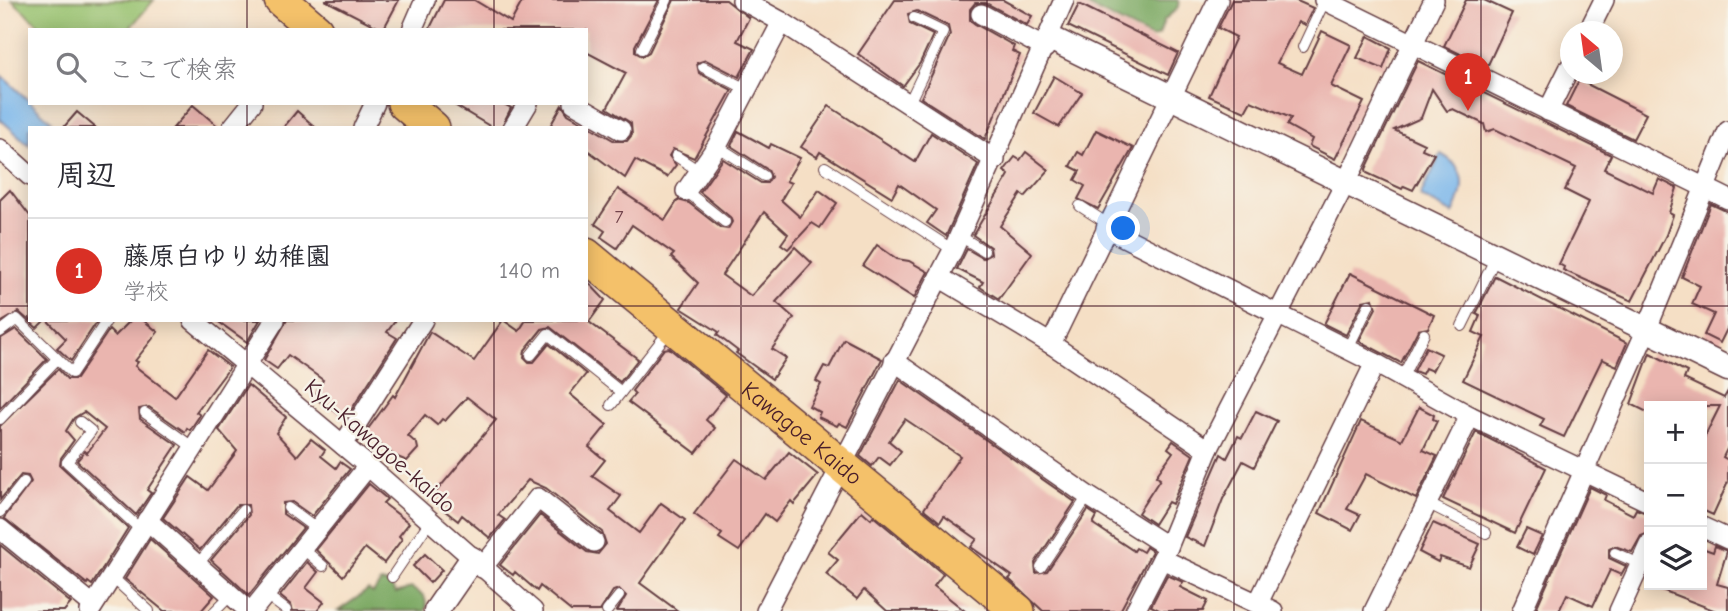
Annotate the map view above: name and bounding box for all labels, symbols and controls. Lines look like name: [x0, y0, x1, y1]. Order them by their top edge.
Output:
north arrow: [1560, 21, 1623, 84]
search box: [28, 28, 588, 105]
icon: search: [52, 48, 90, 86]
pin: 1: [1445, 53, 1491, 111]
text: ここで検索: [108, 55, 238, 85]
text: 周辺: [56, 158, 116, 193]
house number: 7: [615, 206, 624, 228]
your location: [1106, 211, 1140, 245]
text: 藤原白ゆり幼稚園: [123, 242, 331, 272]
text: 1: [74, 257, 84, 284]
text: 140 m: [499, 257, 560, 284]
text: 学校: [123, 278, 169, 305]
street label: Kyu-Kawagoe-kaido: [299, 373, 461, 519]
street label: Kawagoe Kaido: [736, 376, 868, 491]
map controls: [1644, 401, 1707, 590]
button: +: [1644, 401, 1707, 464]
button: −: [1644, 464, 1707, 527]
button: layers: [1644, 527, 1707, 590]

